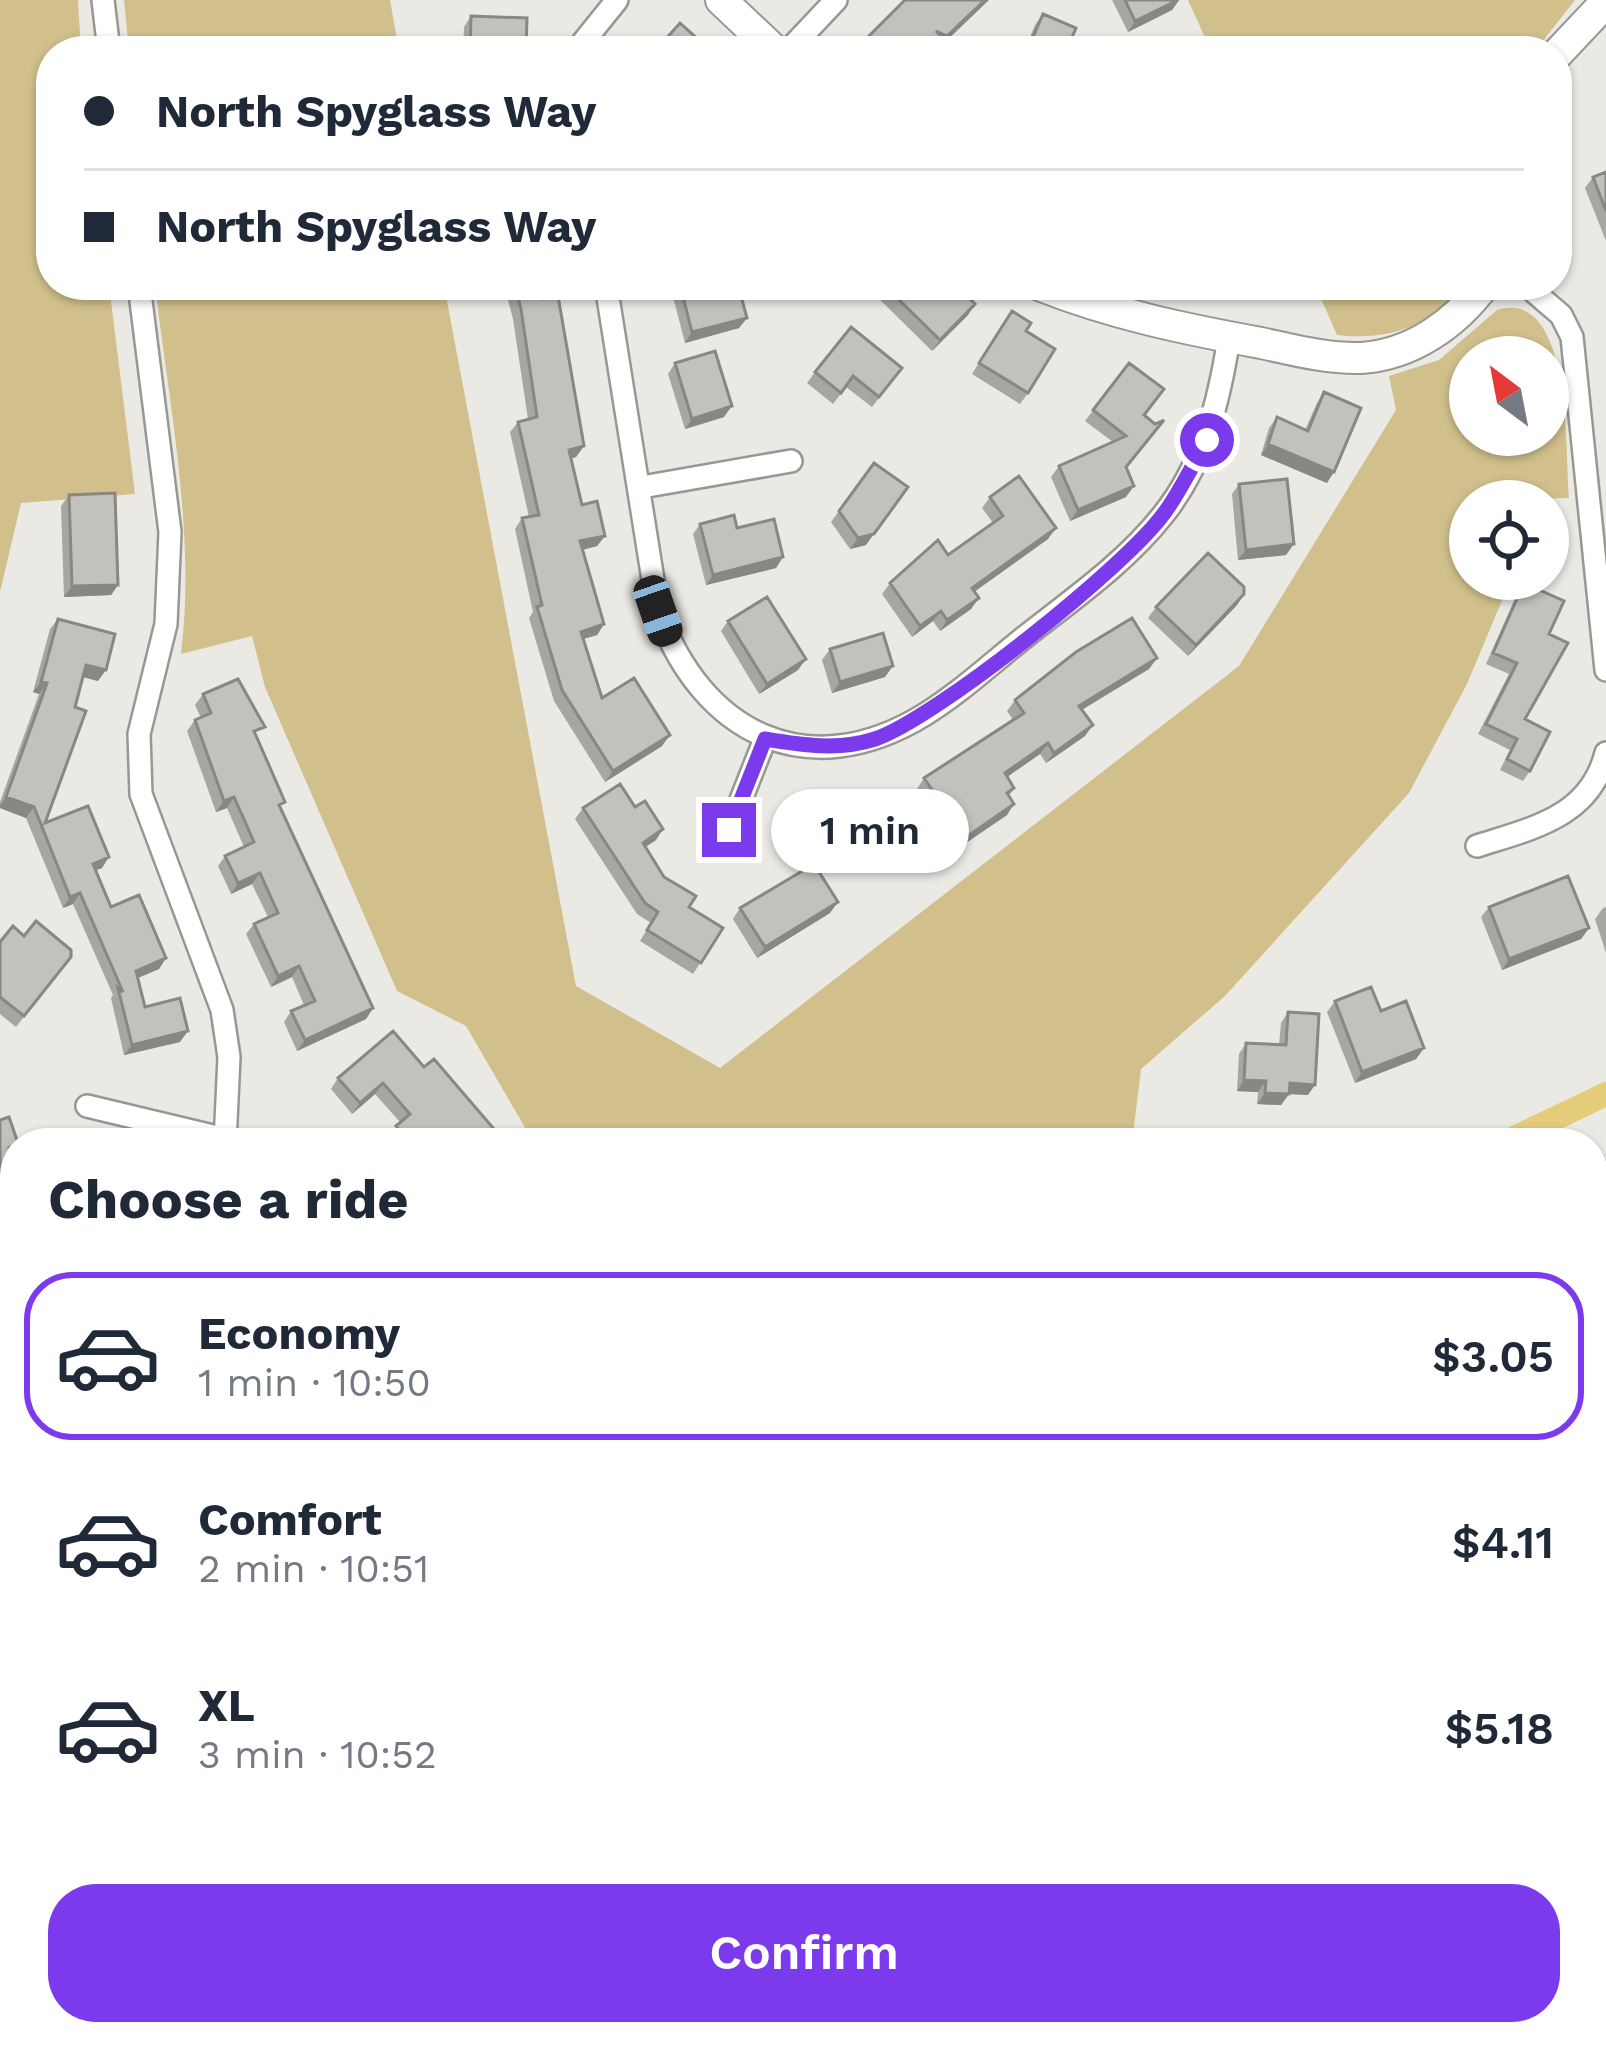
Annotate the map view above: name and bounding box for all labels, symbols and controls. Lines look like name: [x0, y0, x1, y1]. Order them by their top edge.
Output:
text: North Spyglass Way: [156, 85, 596, 138]
text: North Spyglass Way: [156, 200, 596, 253]
north arrow: [1449, 336, 1569, 456]
map controls: [1449, 336, 1569, 600]
route start: [1180, 413, 1234, 467]
button: locate: [1449, 480, 1569, 600]
car: [629, 571, 687, 651]
callout: 1 min: [771, 788, 969, 872]
route end: [702, 803, 756, 857]
text: 1 min: [820, 808, 920, 853]
text: Choose a ride: [48, 1168, 409, 1231]
icon: car: [54, 1302, 162, 1410]
text: Economy: [198, 1307, 400, 1360]
text: $3.05: [1432, 1330, 1554, 1383]
text: 1 min · 10:50: [198, 1360, 431, 1405]
icon: car: [54, 1488, 162, 1596]
text: Comfort: [198, 1493, 382, 1546]
text: $4.11: [1452, 1516, 1554, 1569]
text: 2 min · 10:51: [198, 1546, 429, 1591]
icon: car: [54, 1674, 162, 1782]
text: XL: [198, 1679, 255, 1732]
text: $5.18: [1445, 1702, 1554, 1755]
text: 3 min · 10:52: [198, 1732, 437, 1777]
button: Confirm: [48, 1884, 1560, 2022]

